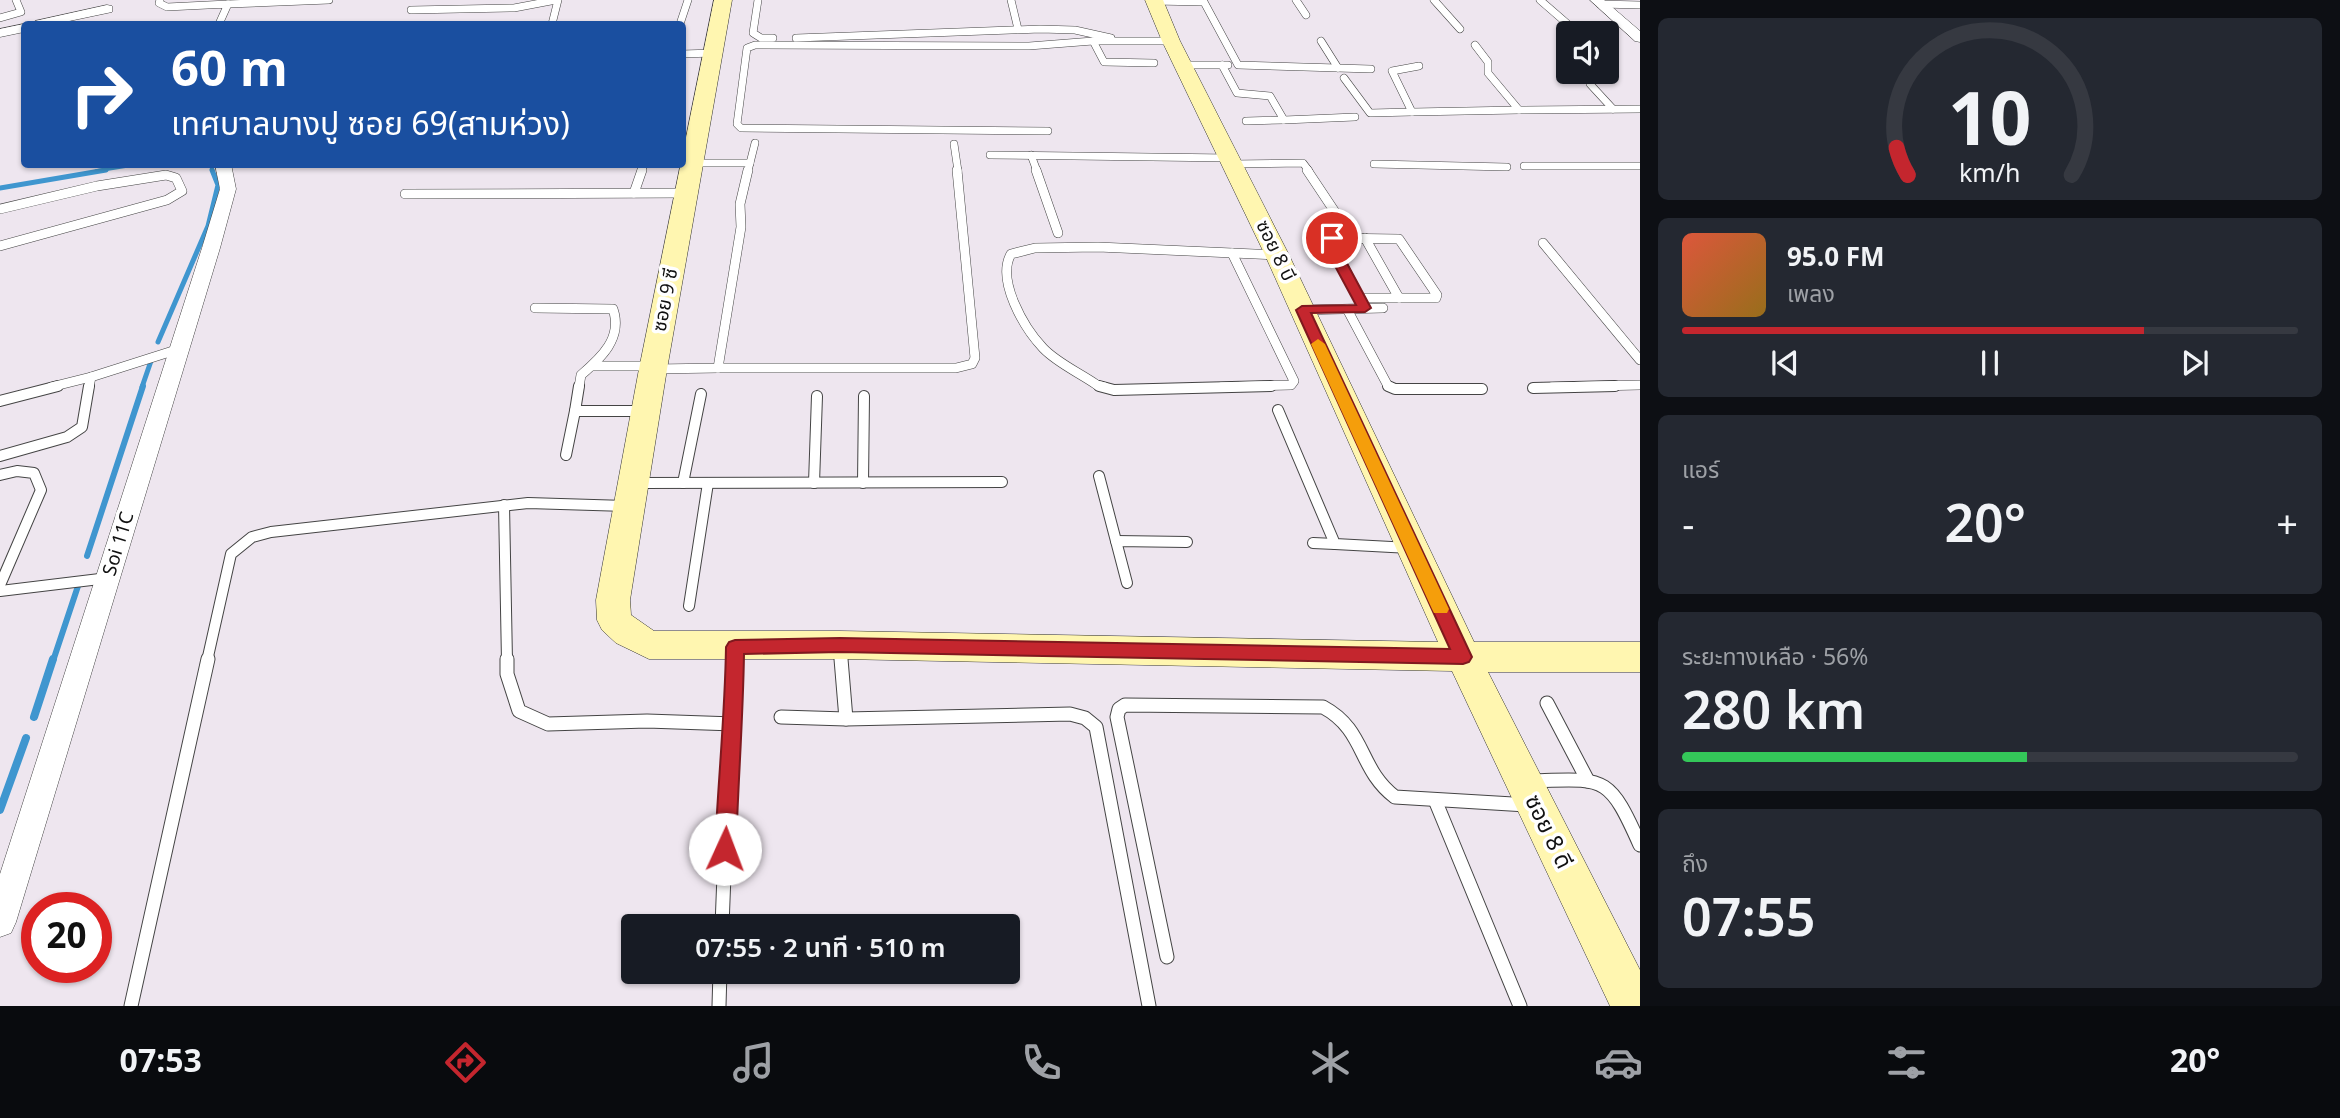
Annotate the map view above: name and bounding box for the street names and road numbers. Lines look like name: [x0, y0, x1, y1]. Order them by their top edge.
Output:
street label: ซอย 8 บี: [1248, 215, 1302, 287]
street label: ซอย 9 ซี: [646, 266, 686, 334]
street label: Soi 11C: [96, 508, 142, 580]
street label: ซอย 8 ดี: [1515, 789, 1581, 875]

